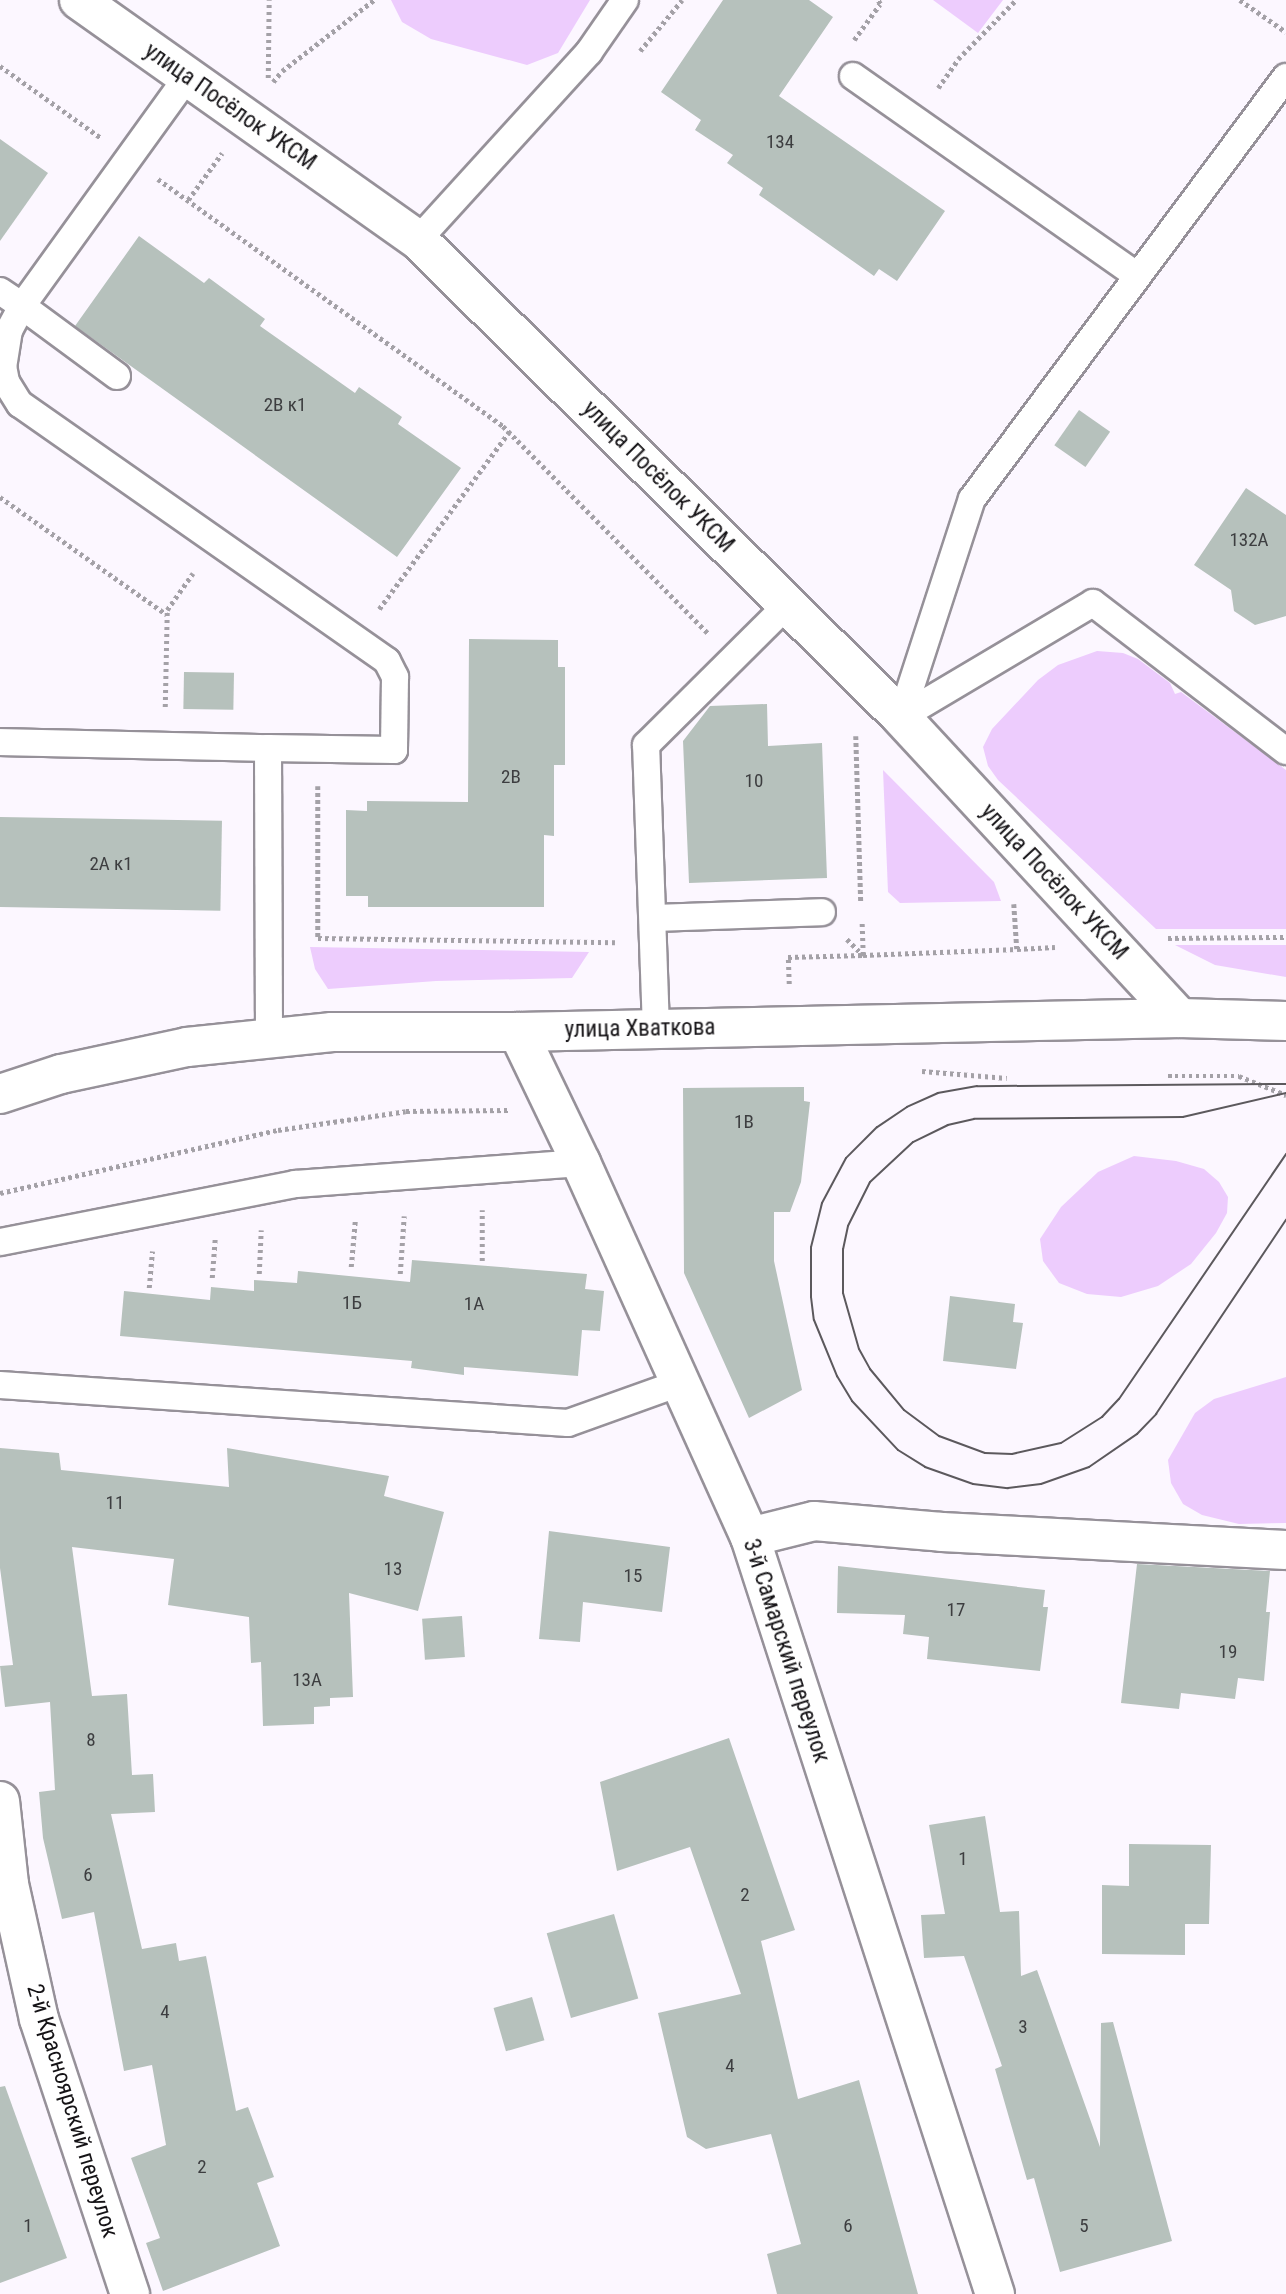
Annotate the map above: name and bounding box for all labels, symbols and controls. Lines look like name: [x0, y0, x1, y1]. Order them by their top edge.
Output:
street label: улица Посёлок УКСМ: [139, 37, 321, 177]
house number: 134: [766, 131, 794, 153]
house number: 2В к1: [264, 394, 306, 416]
street label: улица Посёлок УКСМ: [576, 395, 740, 559]
house number: 132А: [1229, 529, 1269, 551]
house number: 2В: [501, 766, 521, 788]
house number: 10: [745, 770, 763, 792]
street label: улица Посёлок УКСМ: [975, 798, 1133, 966]
house number: 2А к1: [89, 853, 133, 875]
street label: улица Хваткова: [564, 1014, 716, 1044]
house number: 1В: [734, 1111, 754, 1133]
house number: 1Б: [342, 1292, 362, 1314]
house number: 1А: [464, 1293, 484, 1315]
house number: 11: [106, 1492, 124, 1514]
street label: 3-й Самарский переулок: [737, 1536, 835, 1766]
house number: 13: [384, 1558, 402, 1580]
house number: 15: [624, 1565, 642, 1587]
house number: 17: [947, 1599, 965, 1621]
house number: 19: [1219, 1641, 1237, 1663]
house number: 13А: [292, 1669, 322, 1691]
house number: 8: [86, 1729, 96, 1751]
house number: 1: [958, 1848, 968, 1870]
house number: 6: [83, 1864, 93, 1886]
house number: 2: [740, 1884, 750, 1906]
street label: 2-й Красноярский переулок: [20, 1981, 124, 2241]
house number: 4: [160, 2001, 170, 2023]
house number: 3: [1018, 2016, 1028, 2038]
house number: 4: [725, 2055, 735, 2077]
house number: 2: [197, 2156, 207, 2178]
house number: 1: [23, 2215, 33, 2237]
house number: 6: [843, 2215, 853, 2237]
house number: 5: [1079, 2215, 1089, 2237]

